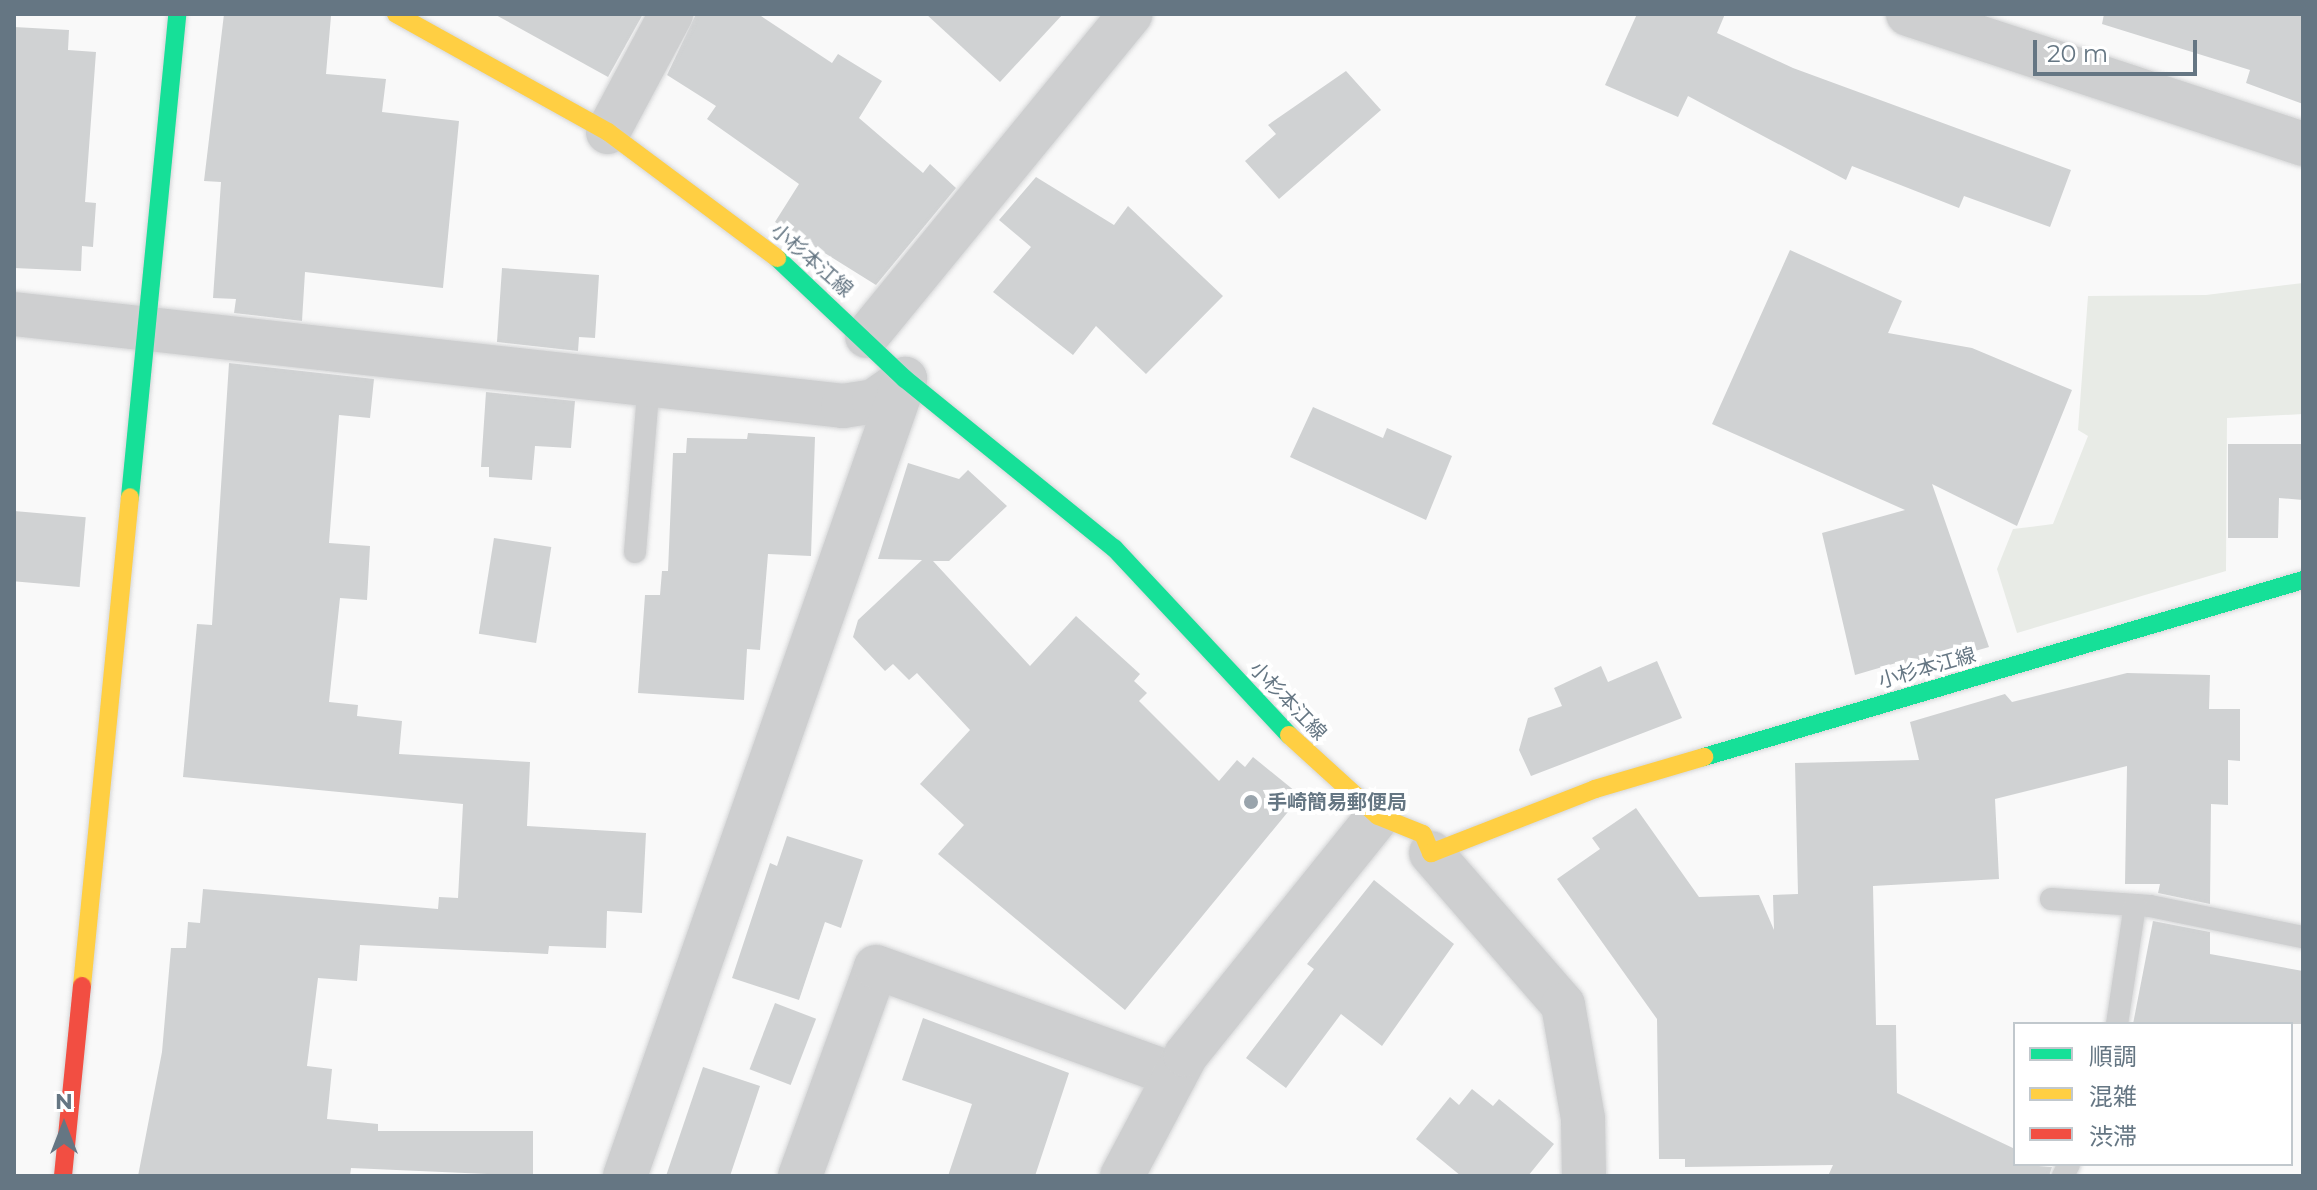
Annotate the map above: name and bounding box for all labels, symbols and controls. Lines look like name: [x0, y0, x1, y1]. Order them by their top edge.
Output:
scale bar: [2037, 24, 2201, 74]
text: 20 m: [2047, 39, 2108, 68]
street label: 小杉本江線: [766, 218, 858, 302]
street label: 小杉本江線: [1876, 643, 1978, 693]
street label: 小杉本江線: [1245, 657, 1331, 745]
place label: 手崎簡易郵便局: [1267, 790, 1407, 814]
marker: 手崎簡易郵便局: [1242, 793, 1260, 811]
legend: [2013, 1022, 2293, 1166]
text: 順調: [2089, 1042, 2137, 1071]
text: 混雑: [2089, 1082, 2137, 1111]
north arrow: [24, 1086, 104, 1166]
text: N: [55, 1088, 73, 1115]
text: 渋滞: [2089, 1122, 2137, 1151]

